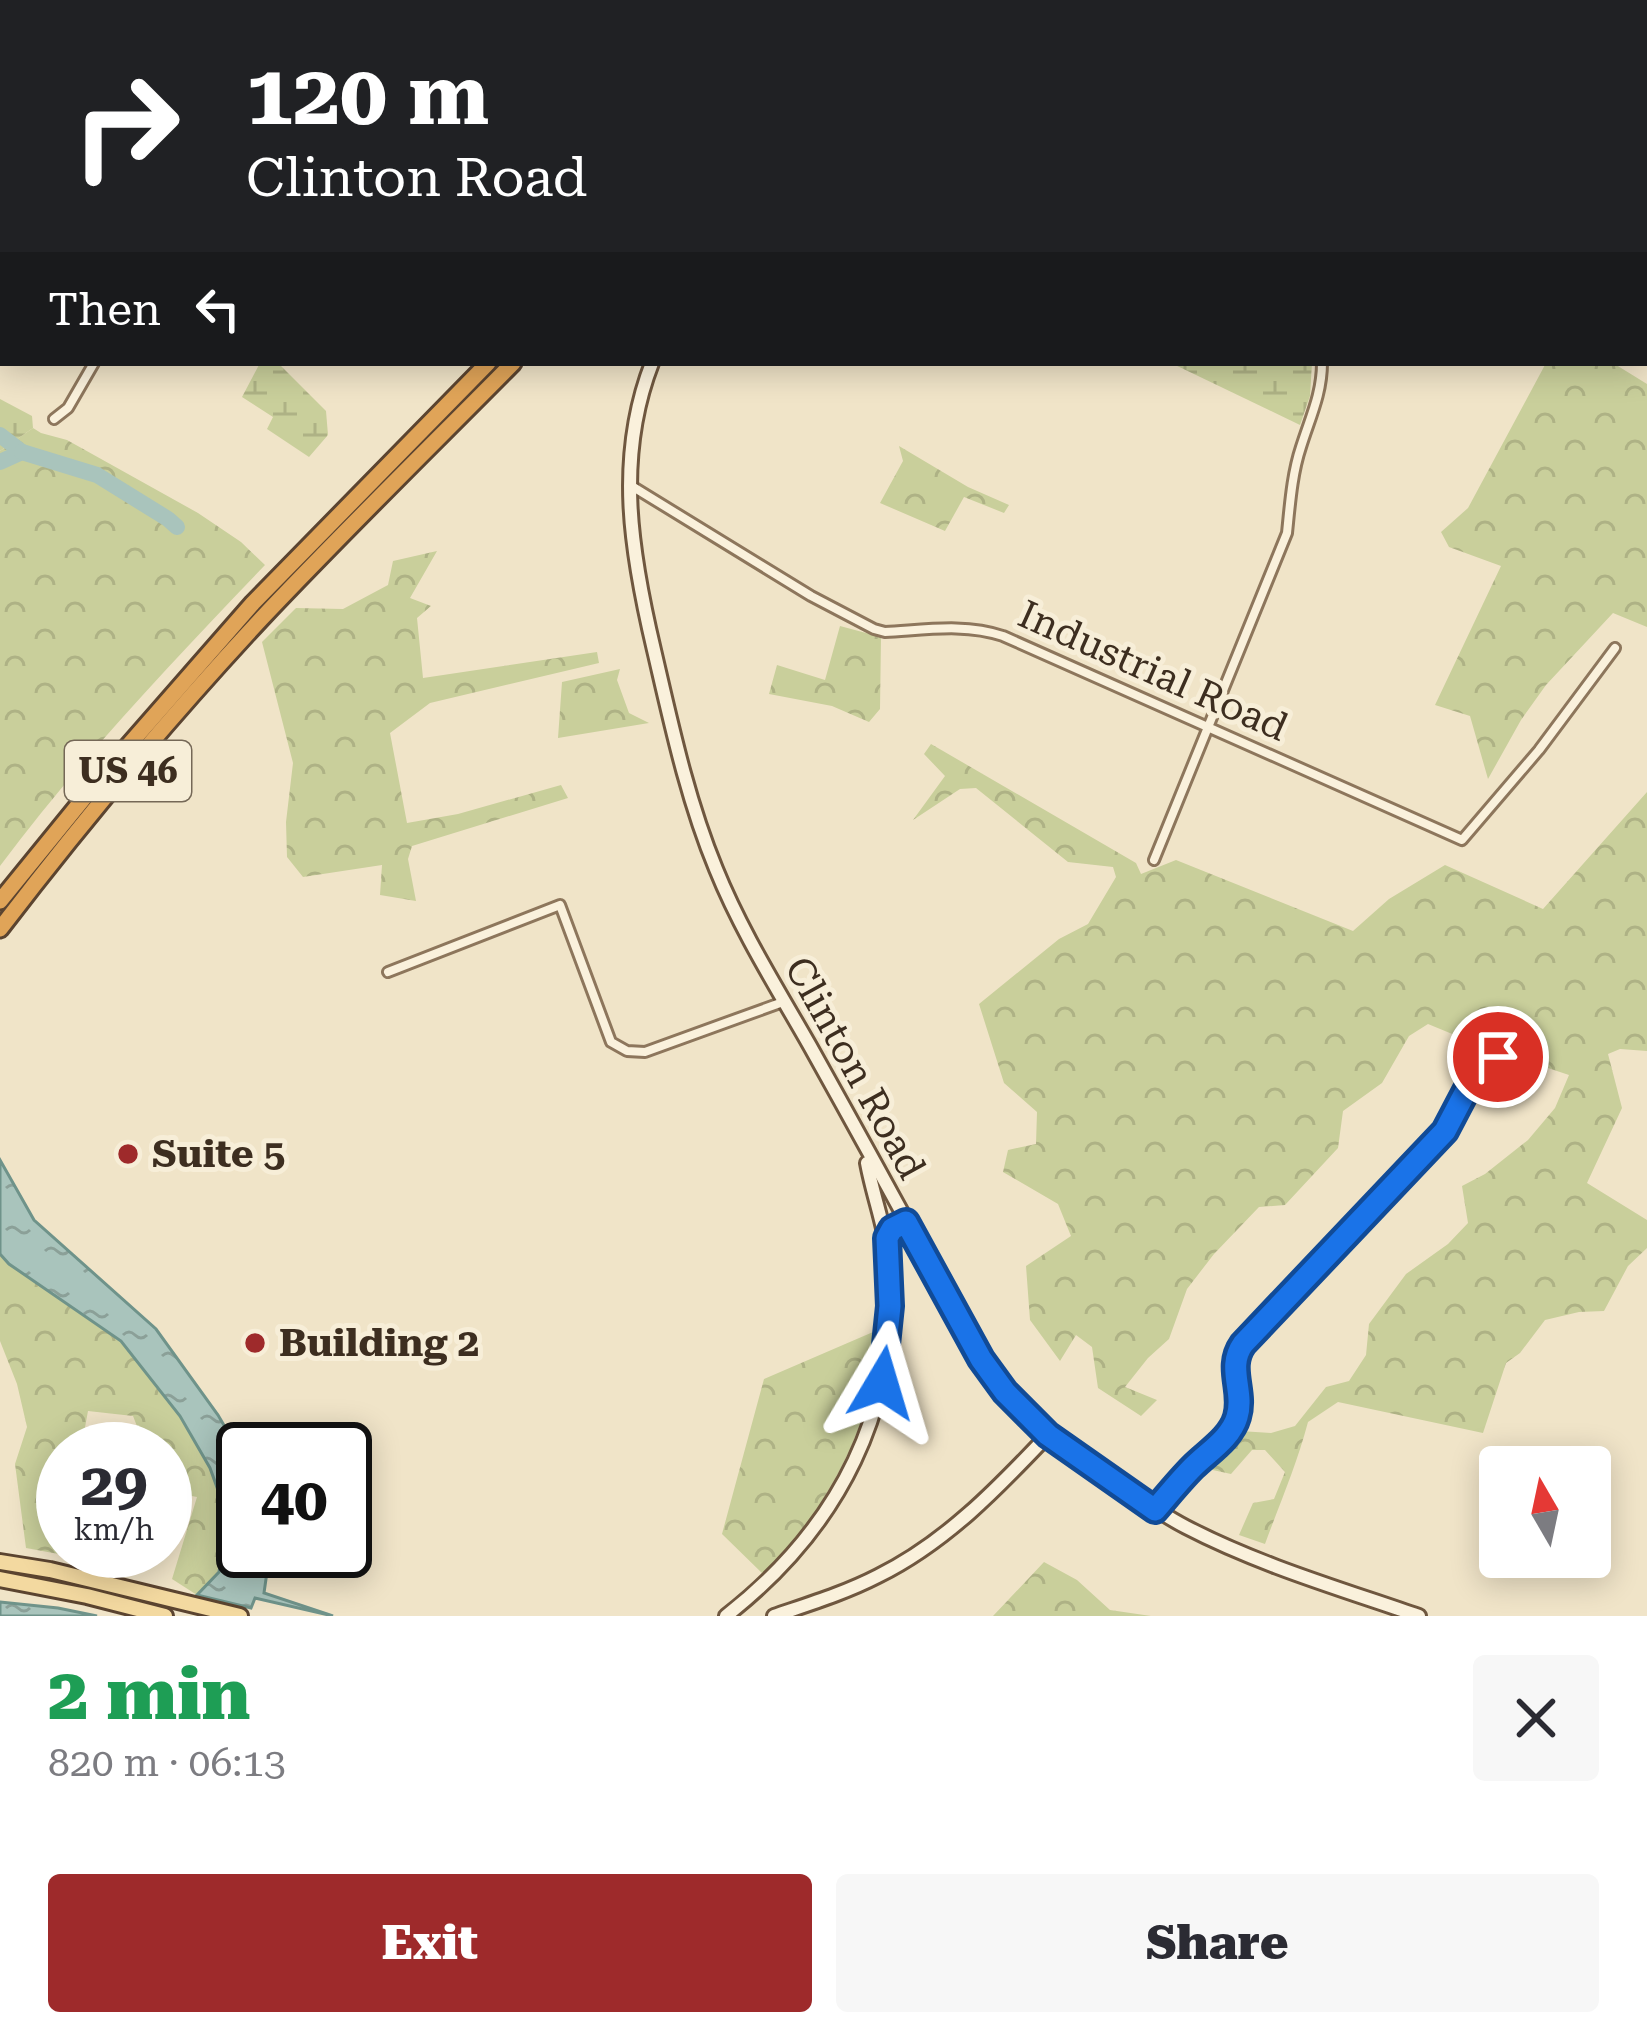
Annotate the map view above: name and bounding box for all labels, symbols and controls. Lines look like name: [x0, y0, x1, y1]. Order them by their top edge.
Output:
text: 120 m: [246, 46, 489, 144]
icon: right: [48, 48, 204, 204]
text: Clinton Road: [246, 146, 587, 209]
icon: left: [185, 276, 251, 342]
text: Then: [48, 283, 161, 336]
street label: Industrial Road: [1011, 591, 1295, 751]
road number: US 46: [65, 741, 191, 801]
street label: Clinton Road: [775, 949, 935, 1187]
pin: [1447, 1006, 1549, 1108]
icon: arrive: [1465, 1024, 1531, 1090]
place label: Suite 5: [152, 1131, 285, 1177]
marker: Suite 5: [115, 1141, 141, 1167]
place label: Building 2: [279, 1320, 479, 1366]
position arrow: [819, 1320, 945, 1446]
marker: Building 2: [242, 1330, 268, 1356]
speed limit sign: 40: [216, 1422, 372, 1578]
north arrow: [1479, 1446, 1611, 1578]
map controls: [1479, 1446, 1611, 1578]
text: 29: [80, 1449, 148, 1520]
text: km/h: [74, 1512, 154, 1547]
text: 2 min: [48, 1652, 250, 1737]
button: close: [1473, 1655, 1599, 1781]
text: 820 m · 06:13: [48, 1740, 286, 1786]
button: Exit: [48, 1874, 812, 2012]
button: Share: [836, 1874, 1599, 2012]

